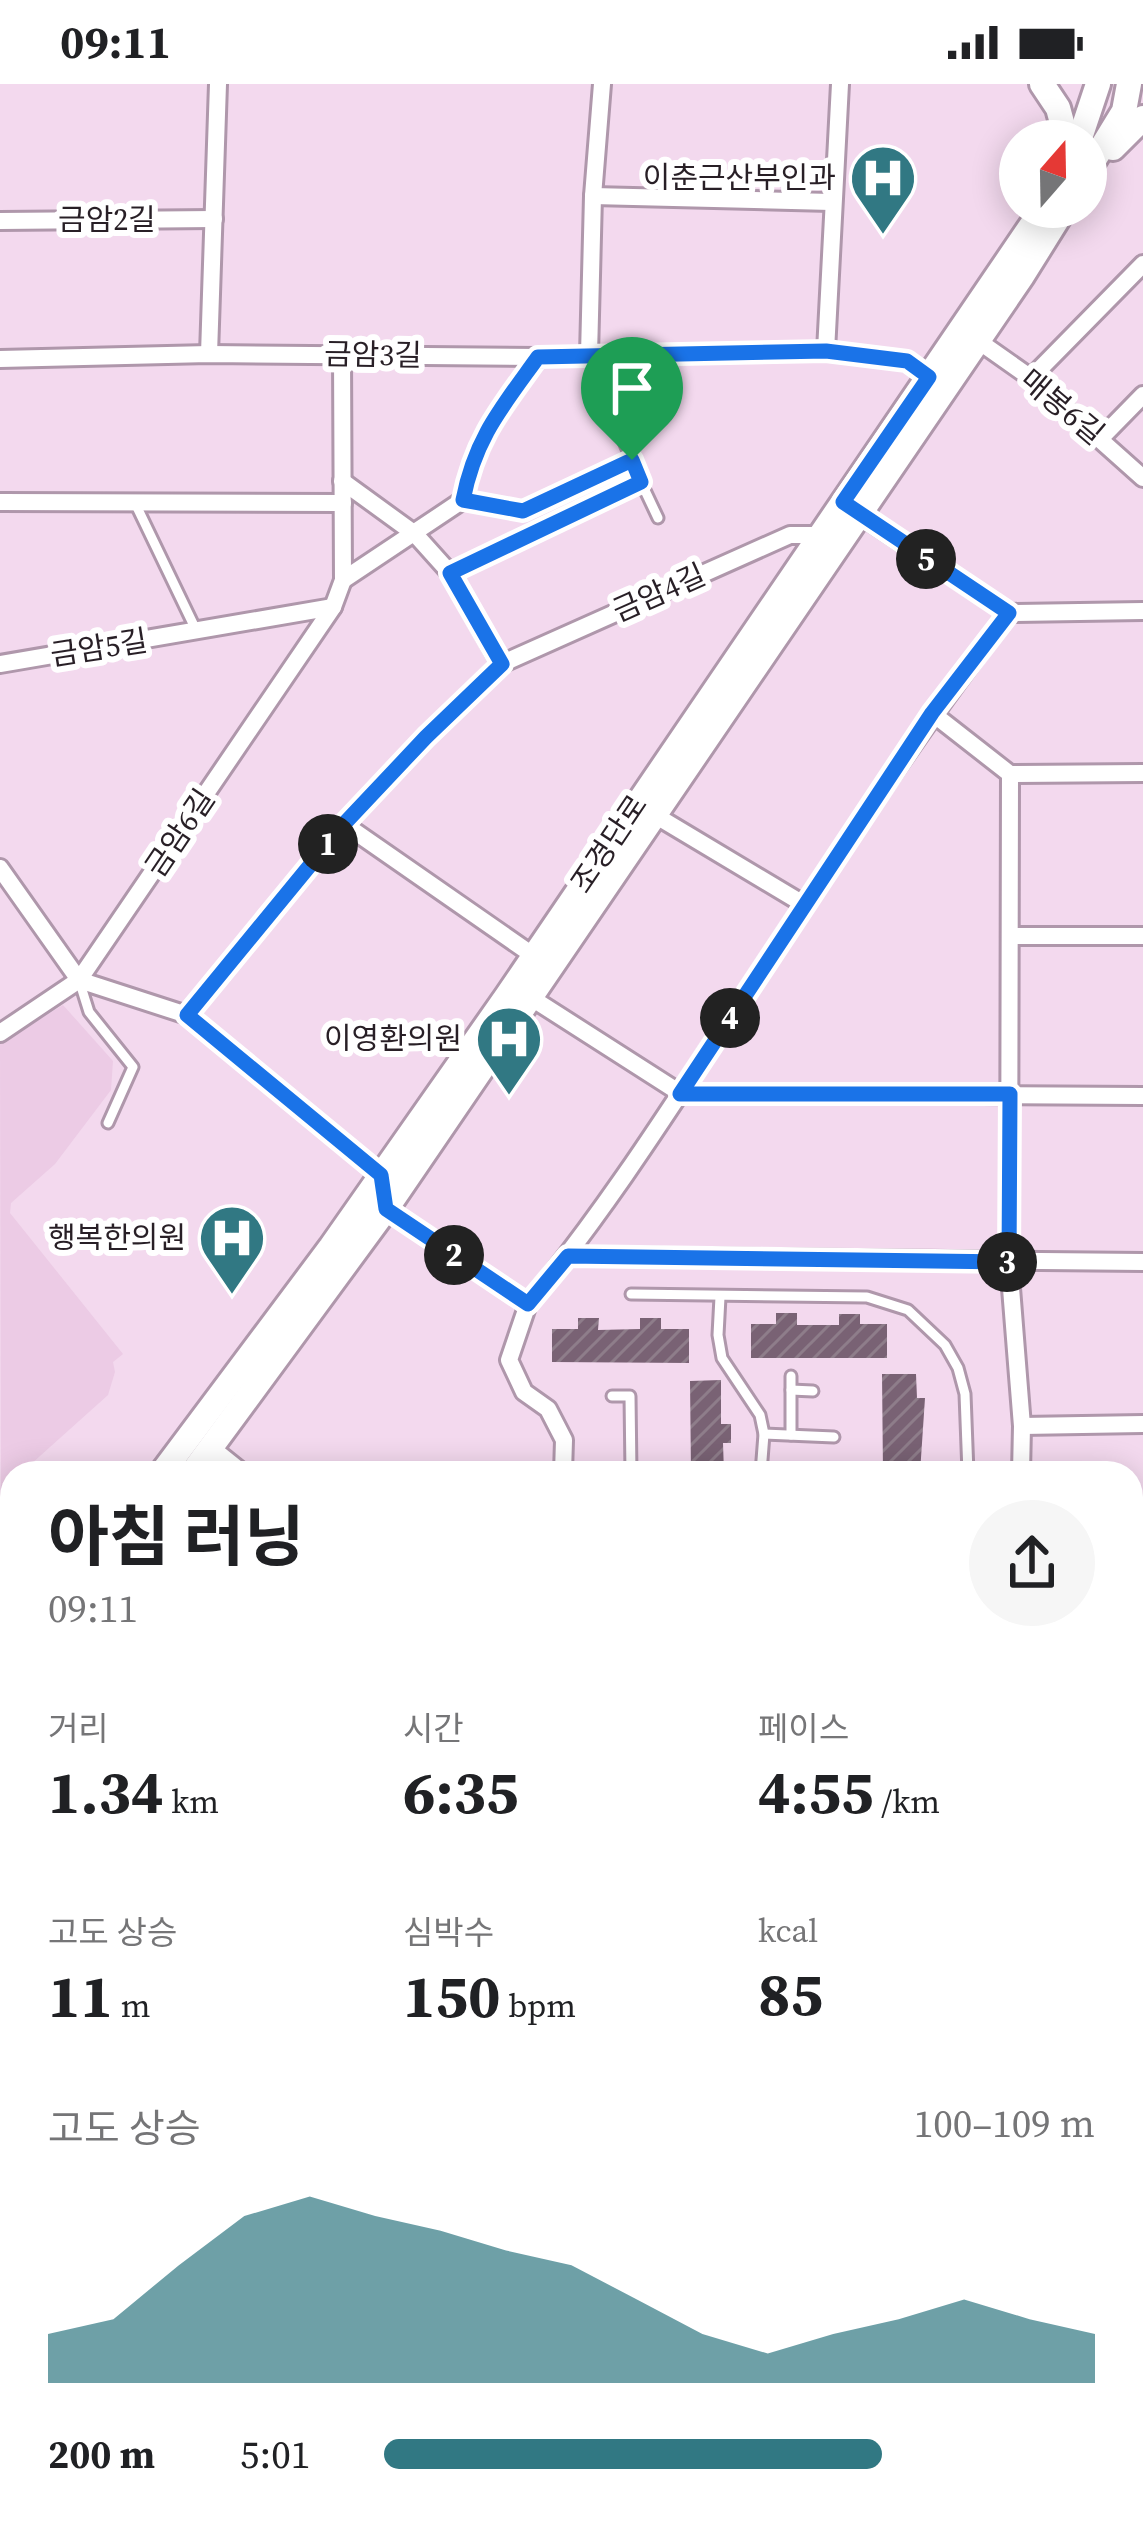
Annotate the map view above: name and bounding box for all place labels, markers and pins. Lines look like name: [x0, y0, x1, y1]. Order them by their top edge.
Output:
hospital icon: 이춘근산부인과: [848, 143, 918, 237]
place label: 이춘근산부인과: [643, 157, 836, 198]
pin: [581, 337, 683, 460]
pin: 5: [896, 529, 956, 589]
pin: 1: [298, 814, 358, 874]
pin: 4: [700, 988, 760, 1048]
hospital icon: 이영환의원: [474, 1004, 544, 1098]
place label: 이영환의원: [324, 1018, 462, 1059]
hospital icon: 행복한의원: [197, 1203, 267, 1297]
place label: 행복한의원: [48, 1217, 186, 1258]
pin: 2: [424, 1225, 484, 1285]
pin: 3: [977, 1232, 1037, 1292]

